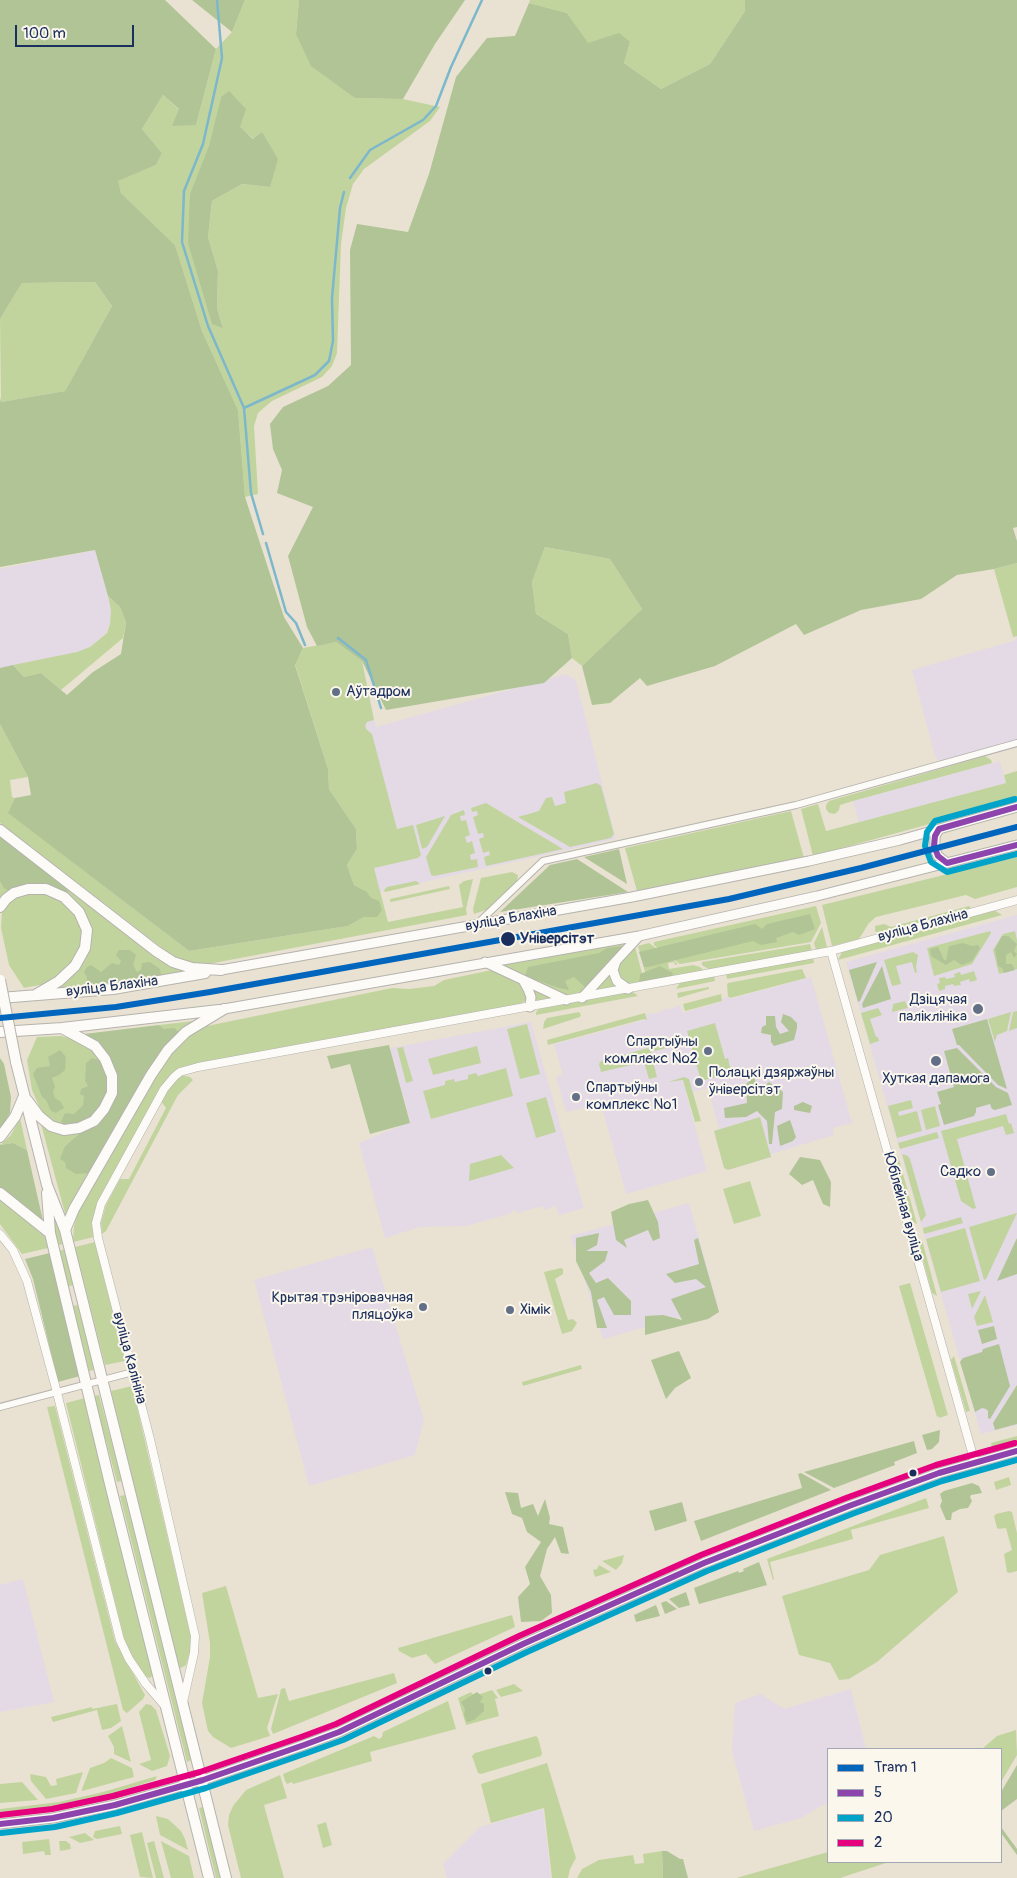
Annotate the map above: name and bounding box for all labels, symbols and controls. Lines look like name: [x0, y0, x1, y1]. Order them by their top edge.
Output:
scale bar: [18, 15, 136, 47]
text: 100 m: [23, 24, 66, 43]
place label: Аўтадром: [346, 683, 411, 701]
marker: Аўтадром: [330, 686, 342, 698]
street label: вуліца Блахіна: [464, 902, 558, 936]
street label: вуліца Блахіна: [876, 905, 970, 947]
marker: Універсітэт: [499, 930, 517, 948]
place label: Універсітэт: [520, 930, 594, 948]
street label: вуліца Блахіна: [65, 972, 159, 1002]
place label: Дзіцячая паліклініка: [899, 991, 967, 1026]
marker: Дзіцячая паліклініка: [971, 1002, 985, 1016]
place label: Спартыўны комплекс №2: [604, 1033, 698, 1068]
marker: Спартыўны комплекс №2: [702, 1045, 714, 1057]
marker: Хуткая дапамога: [929, 1054, 943, 1068]
place label: Полацкі дзяржаўны ўніверсітэт: [709, 1064, 835, 1099]
place label: Хуткая дапамога: [882, 1070, 990, 1088]
marker: Полацкі дзяржаўны ўніверсітэт: [693, 1076, 705, 1088]
place label: Спартыўны комплекс №1: [586, 1079, 677, 1114]
marker: Спартыўны комплекс №1: [570, 1091, 582, 1103]
street label: Юбілейная вуліца: [879, 1151, 927, 1263]
place label: Садко: [940, 1163, 981, 1181]
marker: Садко: [985, 1166, 997, 1178]
place label: Крытая трэніровачная пляцоўка: [271, 1289, 413, 1324]
marker: Крытая трэніровачная пляцоўка: [417, 1301, 429, 1313]
place label: Хімік: [520, 1301, 551, 1319]
marker: Хімік: [504, 1304, 516, 1316]
street label: вуліца Калініна: [108, 1310, 150, 1406]
unlabelled marker: [908, 1468, 918, 1478]
unlabelled marker: [483, 1666, 493, 1676]
legend: [827, 1748, 1002, 1863]
text: Tram 1: [874, 1758, 917, 1777]
text: 5: [874, 1783, 882, 1802]
text: 20: [874, 1808, 893, 1827]
text: 2: [874, 1833, 882, 1852]

